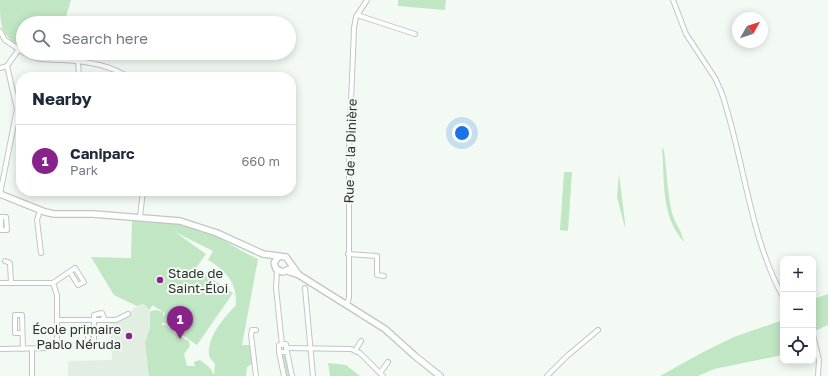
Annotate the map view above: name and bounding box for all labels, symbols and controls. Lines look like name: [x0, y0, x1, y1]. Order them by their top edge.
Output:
north arrow: [732, 12, 768, 48]
search box: [16, 16, 296, 60]
icon: search: [30, 27, 52, 49]
text: Search here: [62, 29, 148, 47]
text: Nearby: [32, 88, 92, 109]
street label: Rue de la Dinière: [340, 98, 360, 204]
your location: [452, 123, 472, 143]
text: Caniparc: [70, 144, 135, 162]
text: 1: [42, 153, 48, 169]
text: 660 m: [241, 153, 280, 169]
text: Park: [70, 162, 98, 178]
map controls: [780, 256, 816, 364]
button: +: [780, 256, 816, 292]
place label: Stade de Saint-Éloi: [168, 265, 228, 296]
marker: Stade de Saint-Éloi: [155, 275, 165, 285]
button: −: [780, 292, 816, 328]
pin: 1: [167, 306, 193, 339]
place label: École primaire Pablo Néruda: [32, 321, 121, 352]
button: locate: [780, 328, 816, 364]
marker: École primaire Pablo Néruda: [124, 331, 134, 341]

